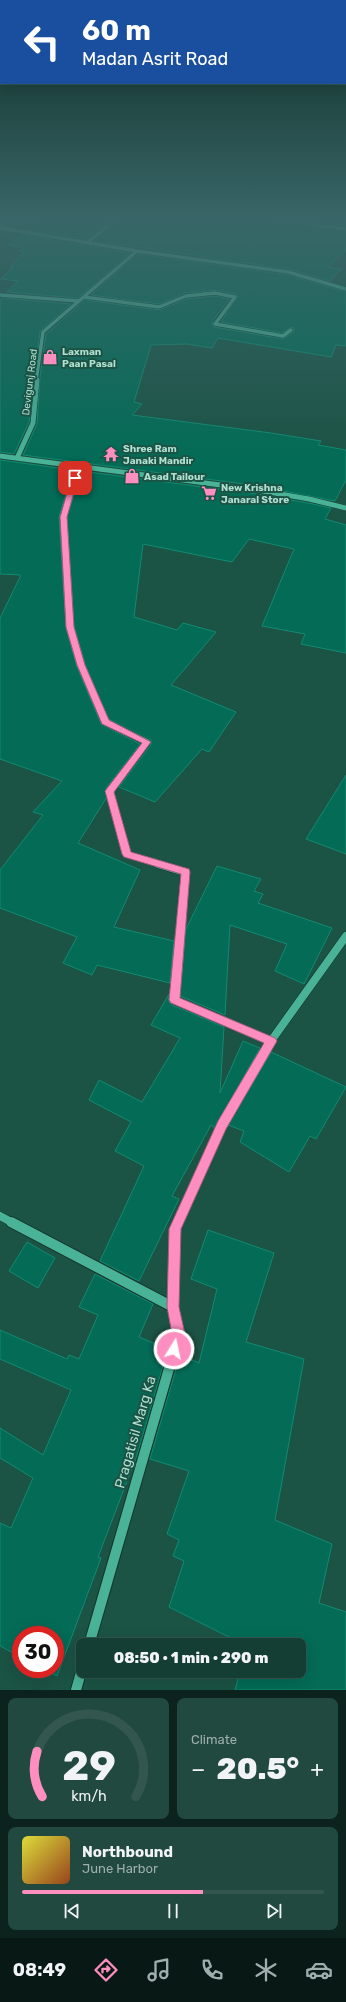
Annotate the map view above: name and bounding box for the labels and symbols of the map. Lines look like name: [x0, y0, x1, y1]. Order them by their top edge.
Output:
place label: Laxman Paan Pasal: [62, 346, 116, 370]
street label: Devigunj Road: [20, 348, 40, 416]
shop icon: Laxman Paan Pasal: [41, 348, 59, 366]
place label: Shree Ram Janaki Mandir: [123, 443, 194, 467]
temple icon: Shree Ram Janaki Mandir: [102, 445, 120, 463]
pin: [58, 461, 92, 495]
shop icon: Asad Tailour: [123, 467, 141, 485]
place label: Asad Tailour: [144, 471, 205, 483]
place label: New Krishna Janaral Store: [221, 482, 289, 506]
supermarket icon: New Krishna Janaral Store: [200, 484, 218, 502]
position arrow: [153, 1328, 195, 1370]
street label: Pragatisil Marg Ka: [111, 1374, 160, 1490]
speed limit sign: 30: [12, 1626, 64, 1678]

